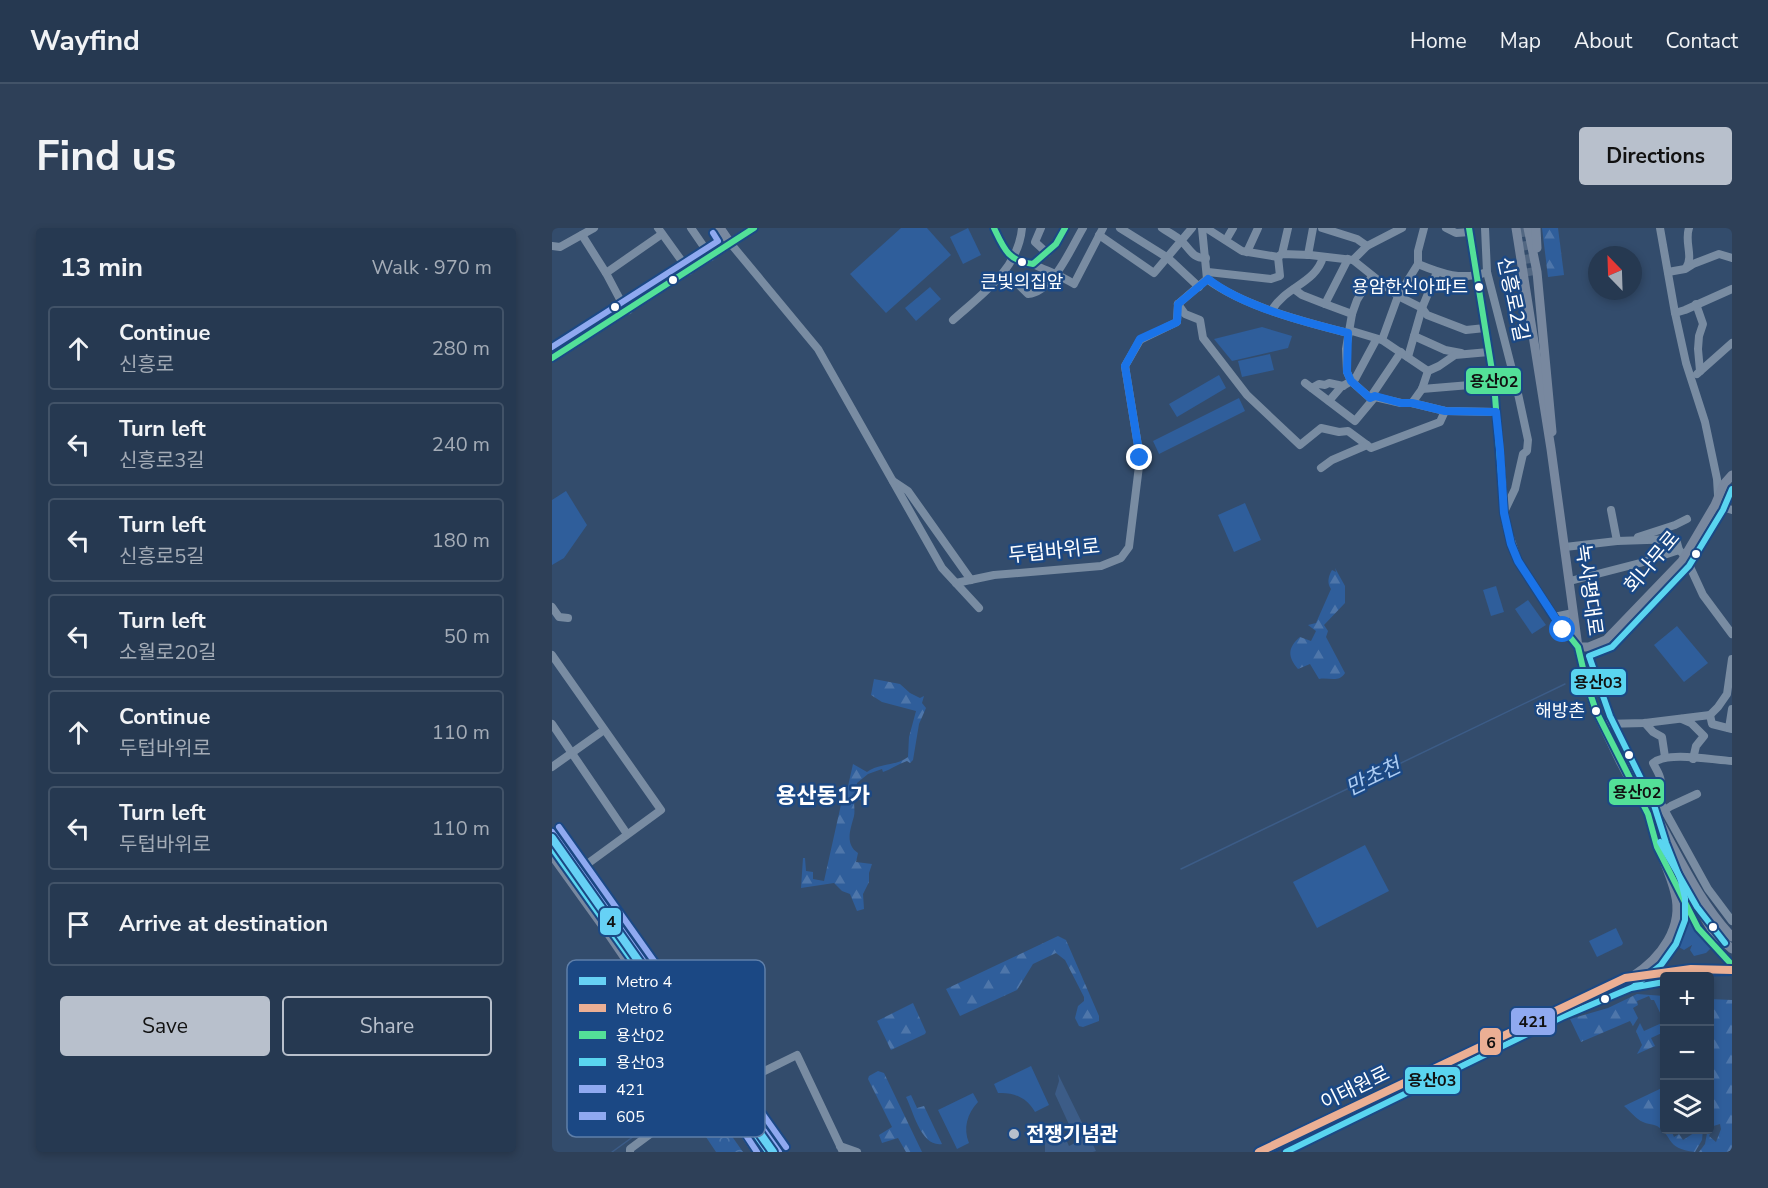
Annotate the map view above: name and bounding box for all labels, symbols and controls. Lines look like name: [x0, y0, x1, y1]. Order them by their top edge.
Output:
text: Wayfind: [30, 22, 140, 60]
text: Home: [1410, 27, 1467, 55]
text: Map: [1500, 27, 1541, 55]
text: About: [1574, 27, 1632, 55]
text: Contact: [1665, 27, 1738, 55]
button: Directions: [1579, 127, 1732, 185]
text: Find us: [36, 128, 176, 185]
north arrow: [1588, 246, 1642, 300]
text: 13 min: [60, 250, 143, 285]
text: Walk · 970 m: [372, 254, 492, 281]
street label: 신흥로2길: [1491, 254, 1535, 344]
marker: 큰빛의집앞: [1016, 256, 1028, 268]
place label: 큰빛의집앞: [981, 270, 1063, 294]
unlabelled marker: [667, 274, 679, 286]
place label: 용암한신아파트: [1352, 275, 1468, 299]
marker: 용암한신아파트: [1473, 281, 1485, 293]
unlabelled marker: [609, 301, 621, 313]
text: Continue: [119, 318, 210, 348]
icon: ahead: [62, 332, 95, 365]
text: 280 m: [432, 335, 490, 362]
text: 신흥로: [119, 351, 174, 378]
line badge: 용산02: [1465, 367, 1522, 395]
text: 용산02: [1470, 371, 1518, 393]
text: Turn left: [119, 414, 206, 444]
icon: left: [62, 428, 95, 461]
text: 240 m: [432, 431, 490, 458]
route end: [1126, 444, 1152, 470]
text: 신흥로3길: [119, 447, 205, 474]
text: Turn left: [119, 510, 206, 540]
icon: left: [62, 524, 95, 557]
street label: 회나무로: [1618, 525, 1686, 599]
text: 180 m: [432, 527, 490, 554]
street label: 두텁바위로: [1007, 533, 1101, 569]
text: 신흥로5길: [119, 543, 205, 570]
street label: 녹사평대로: [1569, 543, 1609, 637]
unlabelled marker: [1690, 548, 1702, 560]
text: Turn left: [119, 606, 206, 636]
route start: [1549, 616, 1575, 642]
icon: left: [62, 620, 95, 653]
text: 50 m: [444, 623, 490, 650]
text: 소월로20길: [119, 639, 217, 666]
line badge: 용산03: [1570, 668, 1627, 696]
text: 용산03: [1574, 672, 1622, 694]
place label: 해방촌: [1535, 699, 1585, 723]
text: Continue: [119, 702, 210, 732]
marker: 해방촌: [1590, 705, 1602, 717]
icon: ahead: [62, 716, 95, 749]
text: 110 m: [432, 719, 490, 746]
text: 두텁바위로: [119, 735, 211, 762]
unlabelled marker: [1623, 749, 1635, 761]
water label: 만초천: [1341, 751, 1408, 802]
line badge: 용산02: [1608, 778, 1665, 806]
district label: 용산동1가: [776, 781, 870, 811]
text: 용산02: [1613, 782, 1661, 804]
text: Turn left: [119, 798, 206, 828]
icon: left: [62, 812, 95, 845]
text: 110 m: [432, 815, 490, 842]
text: 두텁바위로: [119, 831, 211, 858]
line badge: 4: [599, 907, 622, 936]
icon: arrive: [62, 908, 95, 941]
text: Arrive at destination: [119, 909, 328, 939]
text: 4: [606, 911, 616, 933]
unlabelled marker: [1707, 921, 1719, 933]
legend: [567, 960, 765, 1137]
text: Metro 4: [616, 971, 672, 993]
map controls: [1660, 972, 1714, 1134]
button: +: [1660, 972, 1714, 1026]
unlabelled marker: [1599, 993, 1611, 1005]
button: Save: [60, 996, 270, 1056]
button: Share: [282, 996, 492, 1056]
text: Metro 6: [616, 998, 672, 1020]
line badge: 421: [1510, 1007, 1556, 1036]
text: 421: [1519, 1011, 1547, 1033]
text: 용산02: [616, 1025, 665, 1047]
button: −: [1660, 1026, 1714, 1080]
line badge: 6: [1479, 1027, 1502, 1056]
text: 6: [1486, 1032, 1496, 1054]
text: 용산03: [616, 1052, 665, 1074]
street label: 이태원로: [1316, 1060, 1394, 1116]
line badge: 용산03: [1404, 1066, 1461, 1095]
text: 용산03: [1408, 1070, 1456, 1092]
text: 421: [616, 1079, 645, 1101]
button: layers: [1660, 1080, 1714, 1134]
text: 605: [616, 1106, 645, 1128]
place label: 전쟁기념관: [1026, 1121, 1119, 1148]
marker: 전쟁기념관: [1007, 1127, 1021, 1141]

